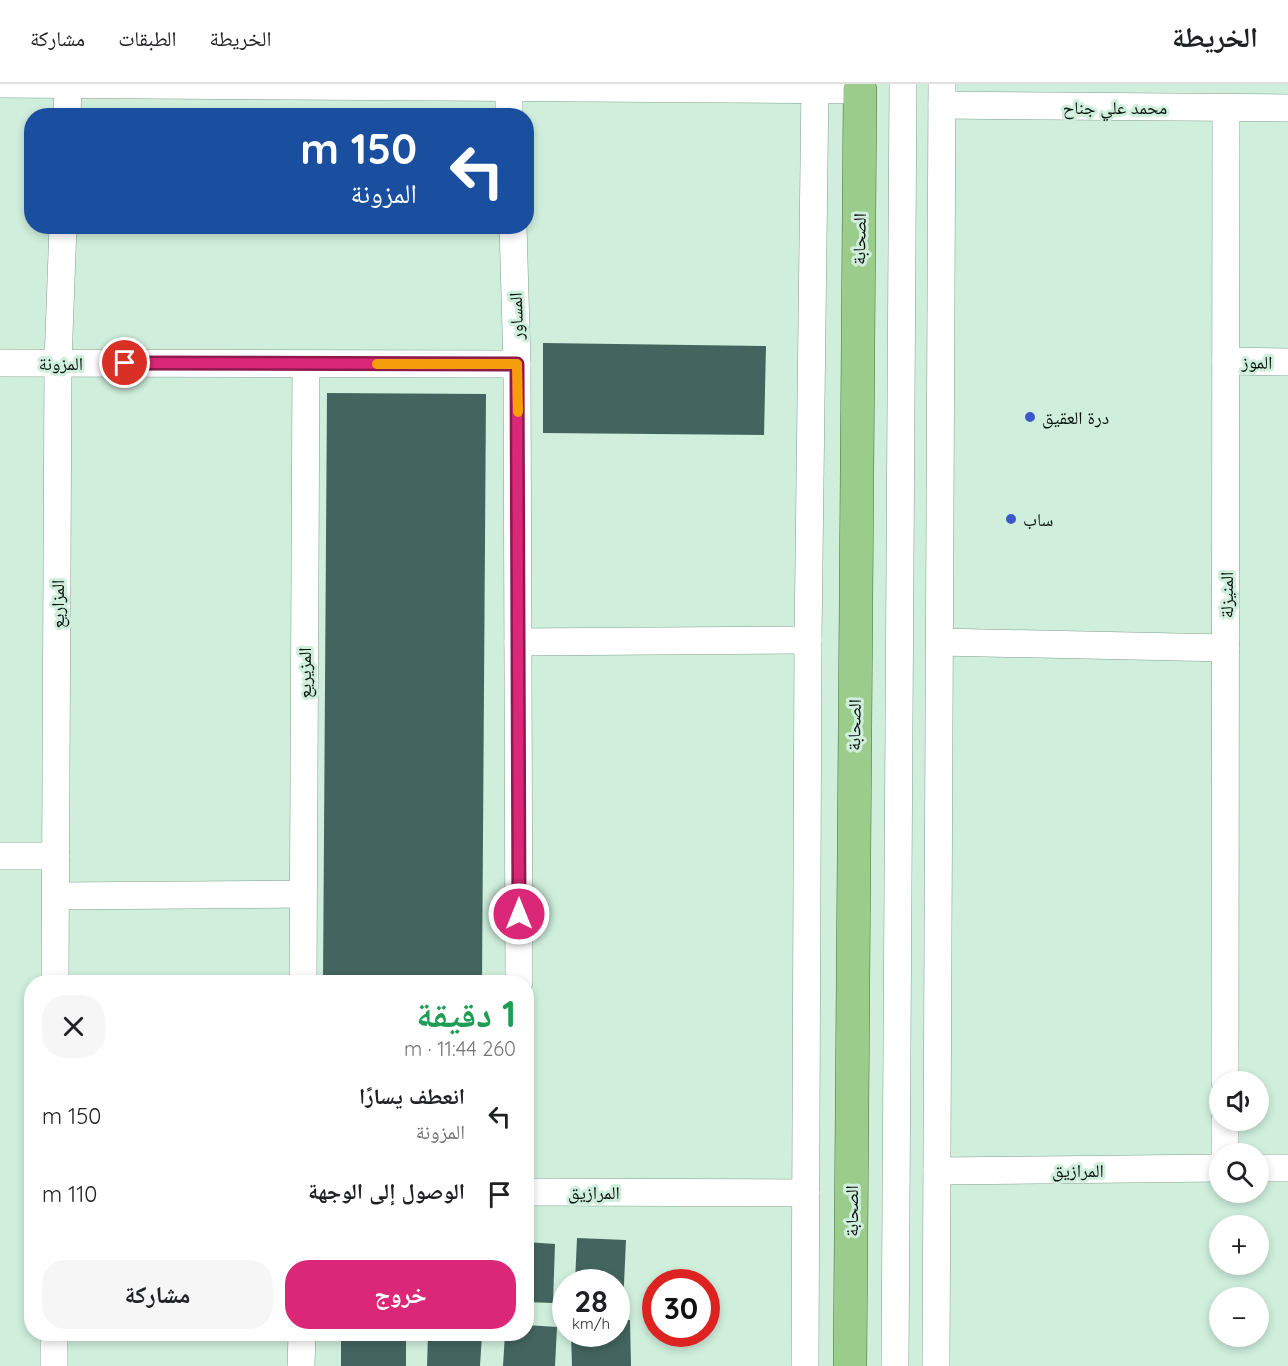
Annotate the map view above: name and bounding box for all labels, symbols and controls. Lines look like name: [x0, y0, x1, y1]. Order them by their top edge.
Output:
text: الخريطة: [1172, 19, 1258, 54]
text: مشاركة: [30, 25, 85, 51]
text: الطبقات: [118, 25, 177, 51]
text: الخريطة: [210, 25, 271, 51]
street label: محمد علي جناح: [1063, 96, 1167, 122]
text: 150 m: [300, 122, 417, 175]
icon: left: [438, 132, 516, 210]
text: المزونة: [351, 176, 417, 210]
street label: الصحابة: [847, 213, 871, 265]
street label: المساور: [504, 292, 528, 341]
pin: [99, 337, 150, 388]
icon: arrive: [108, 346, 141, 379]
street label: الموز: [1240, 350, 1273, 374]
street label: المزونة: [39, 352, 83, 375]
place label: درة العقيق: [1042, 406, 1109, 429]
marker: درة العقيق: [1023, 410, 1037, 424]
place label: ساب: [1023, 508, 1053, 531]
marker: ساب: [1004, 512, 1018, 526]
street label: المنيزلة: [1215, 572, 1238, 618]
street label: المزاريع: [46, 580, 70, 628]
street label: المزيريع: [293, 647, 317, 699]
street label: الصحابة: [842, 699, 866, 751]
position arrow: [487, 882, 551, 946]
text: 1 دقيقة: [416, 991, 516, 1036]
button: close: [42, 995, 105, 1058]
text: 260 m · 11:44: [404, 1036, 516, 1061]
map controls: [1209, 1071, 1269, 1347]
button: sound: [1209, 1071, 1269, 1131]
text: انعطف يسارًا: [359, 1082, 465, 1110]
icon: left: [483, 1100, 516, 1133]
text: 150 m: [42, 1102, 101, 1130]
text: المزونة: [416, 1119, 465, 1144]
button: search: [1209, 1143, 1269, 1203]
street label: المرازيق: [1052, 1159, 1104, 1182]
text: الوصول إلى الوجهة: [308, 1177, 465, 1205]
icon: arrive: [483, 1178, 516, 1211]
text: 110 m: [42, 1180, 97, 1208]
street label: المرازيق: [568, 1181, 620, 1204]
street label: الصحابة: [840, 1185, 863, 1237]
button: +: [1209, 1215, 1269, 1275]
button: مشاركة: [42, 1260, 273, 1329]
button: خروج: [285, 1260, 516, 1329]
speed limit sign: 30: [642, 1269, 720, 1347]
text: 28: [574, 1282, 608, 1320]
button: −: [1209, 1287, 1269, 1347]
text: km/h: [572, 1314, 610, 1333]

